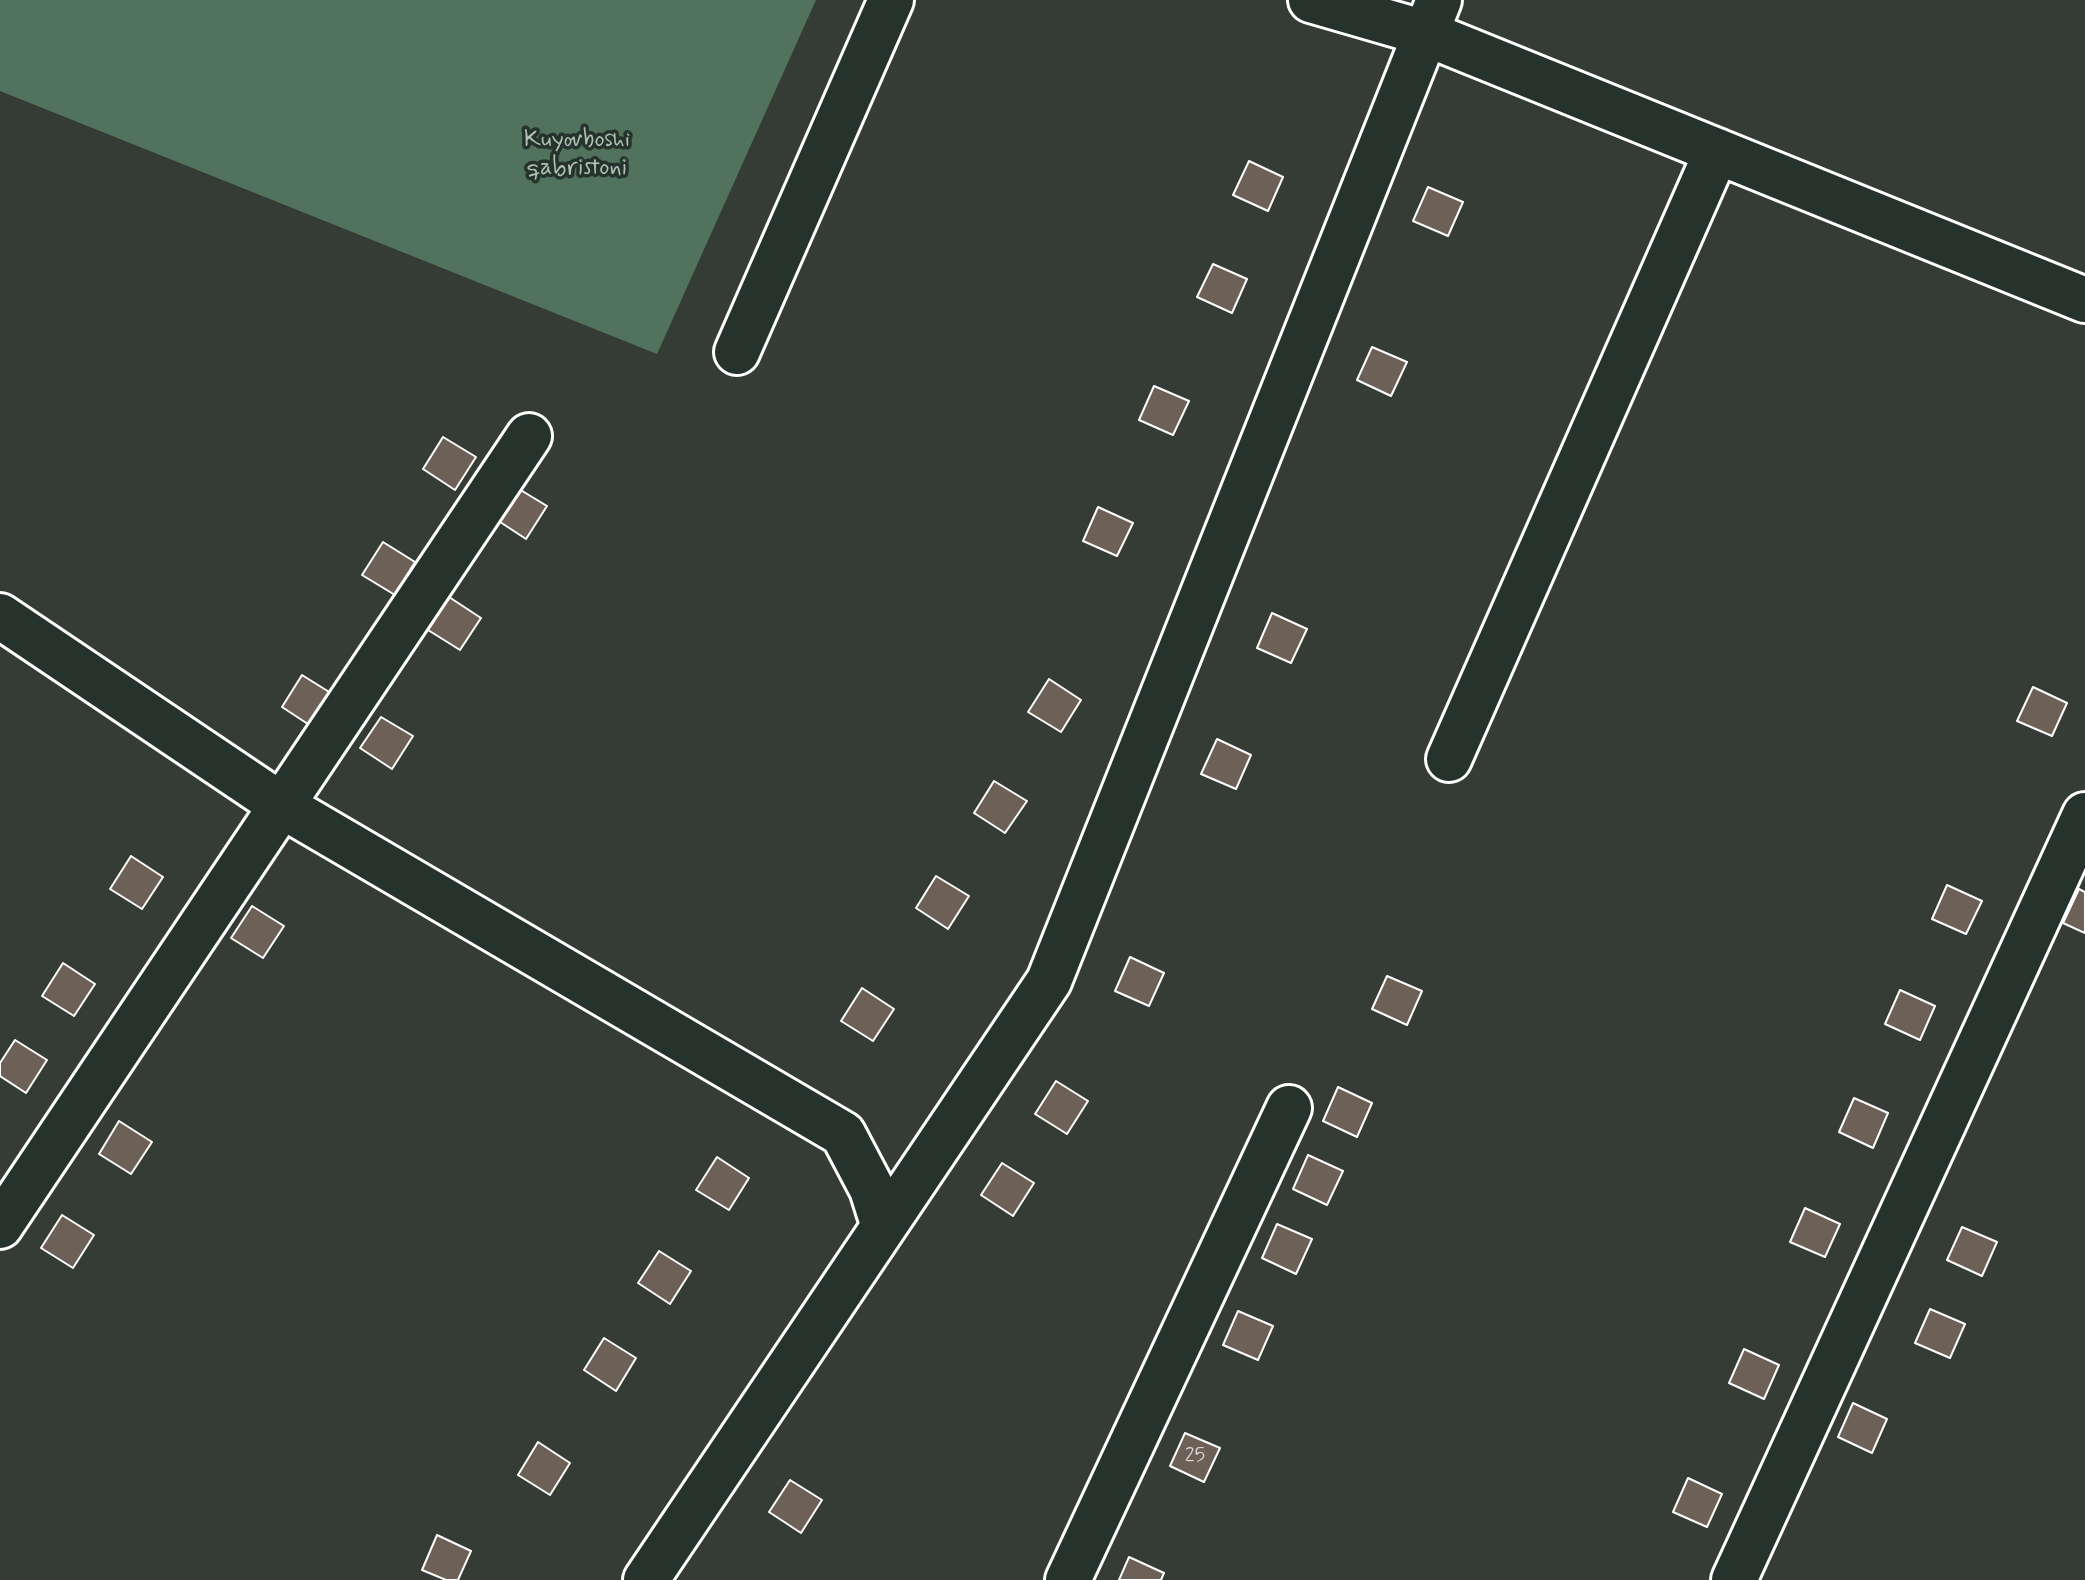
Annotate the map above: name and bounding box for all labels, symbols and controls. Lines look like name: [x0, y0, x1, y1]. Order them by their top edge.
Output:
park label: Kuyovboshi qabristoni: [524, 127, 630, 183]
house number: 25: [1185, 1445, 1205, 1469]

